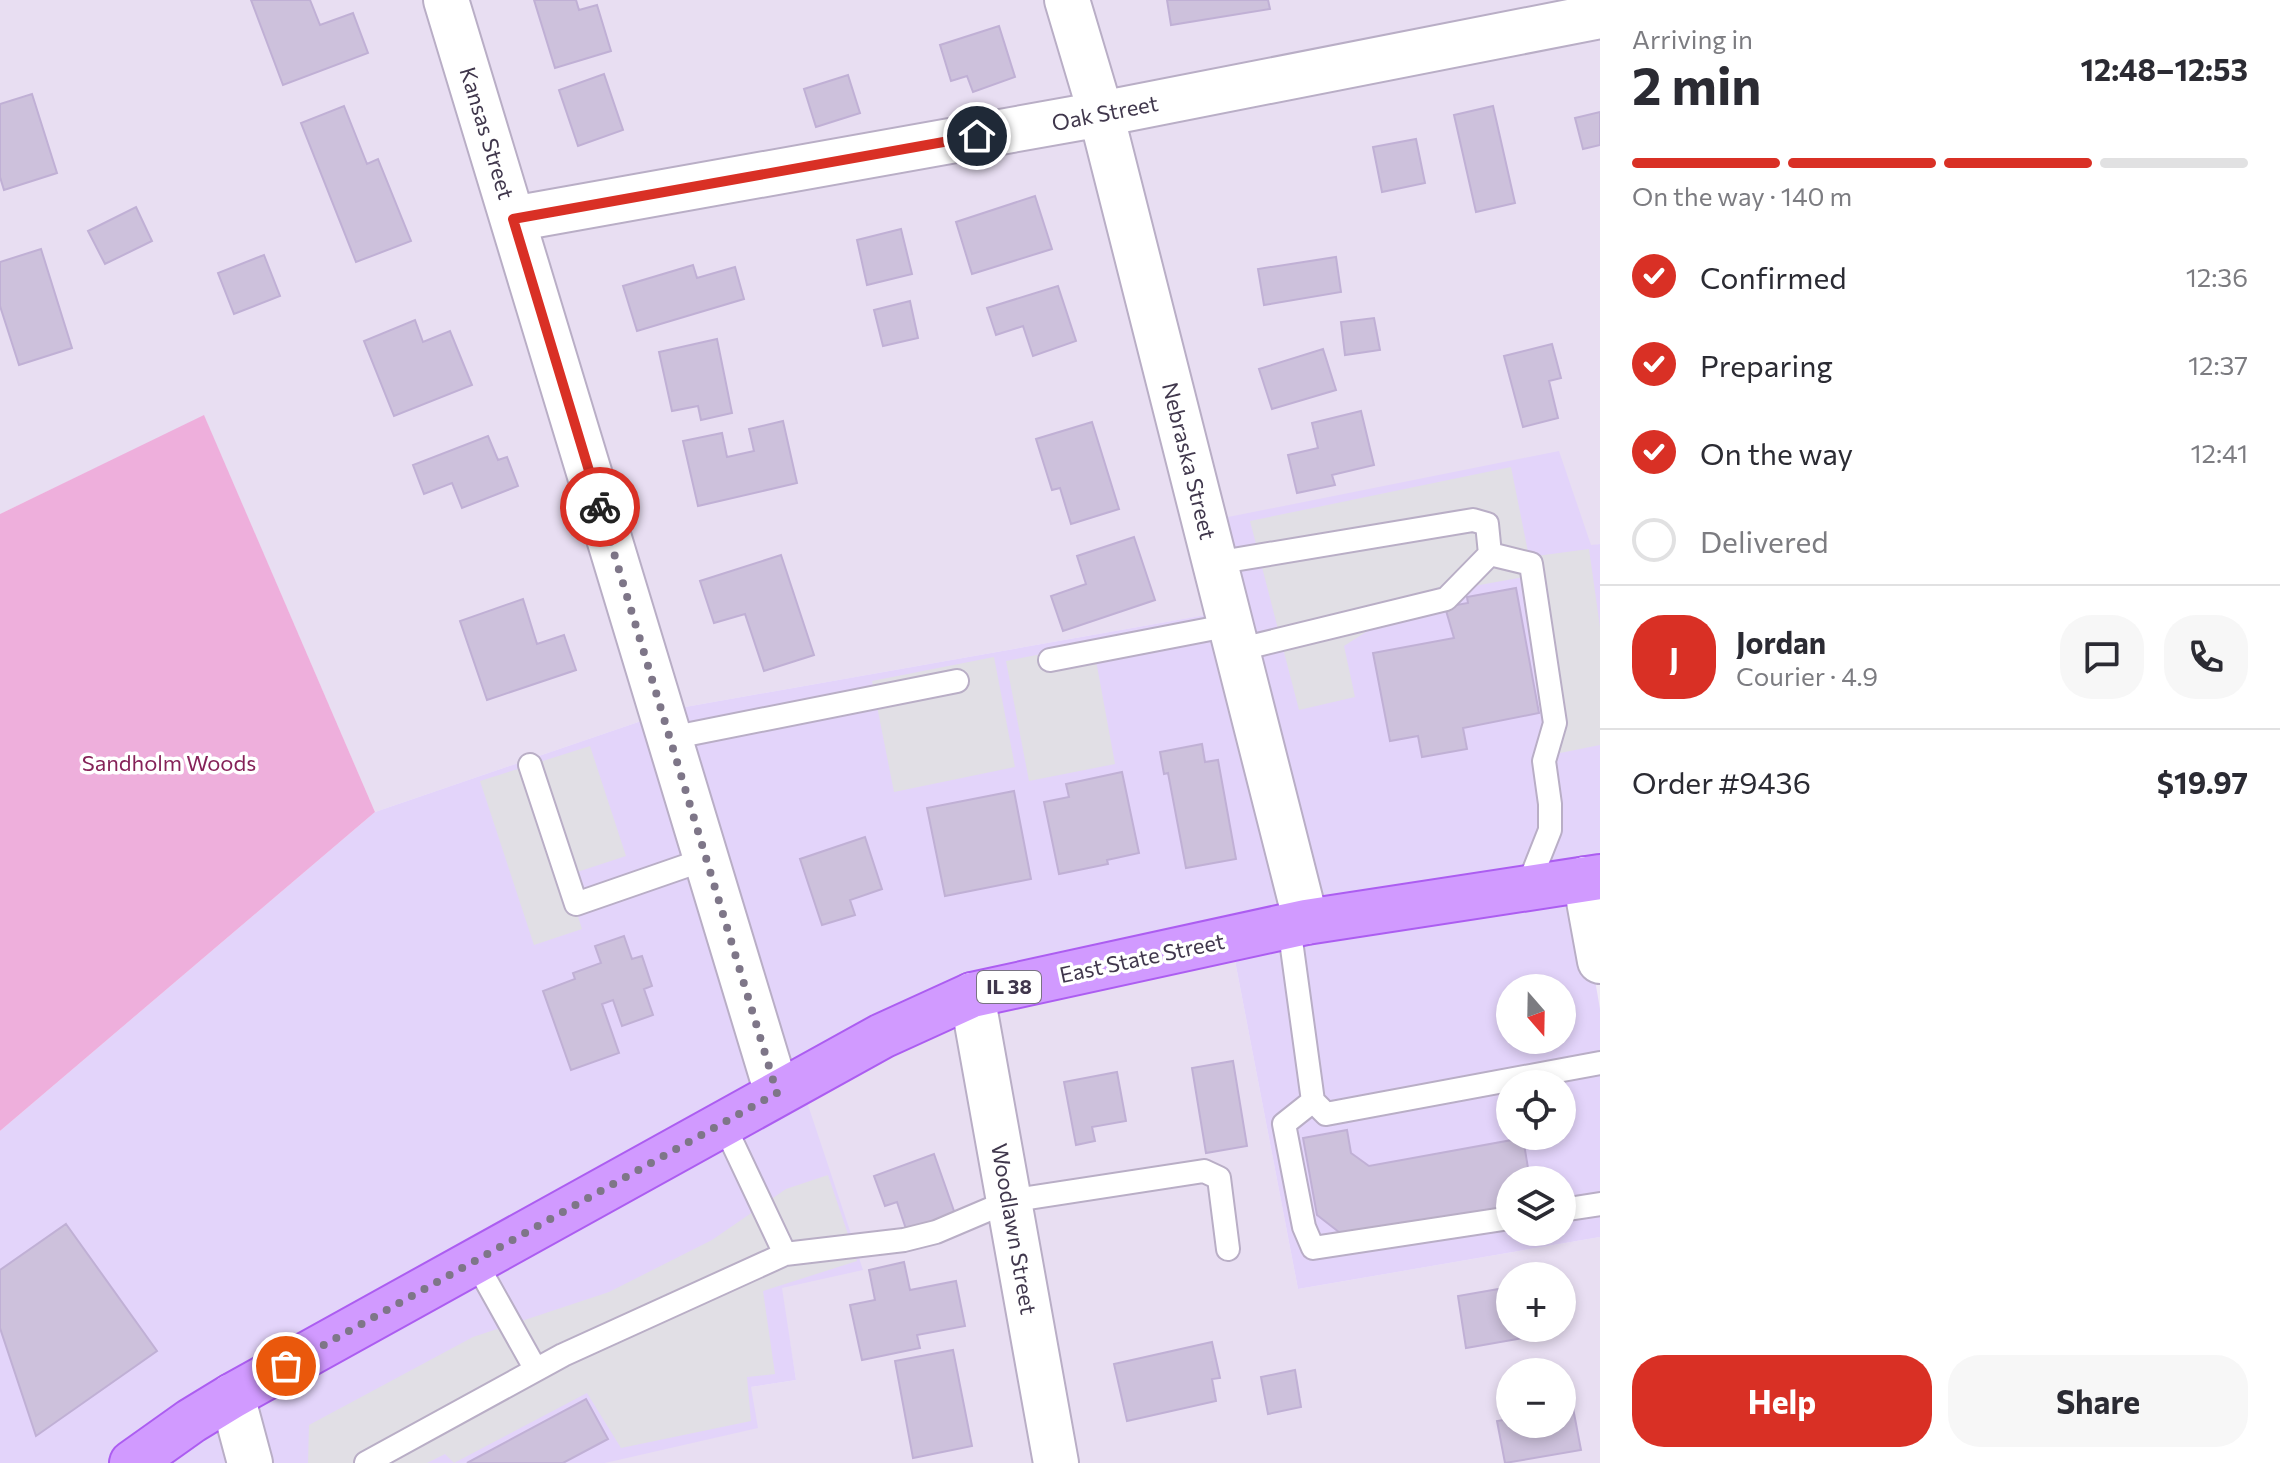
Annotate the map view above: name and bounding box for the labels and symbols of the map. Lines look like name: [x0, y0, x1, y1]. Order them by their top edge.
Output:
street label: Kansas Street: [455, 63, 520, 202]
street label: Oak Street: [1049, 89, 1160, 136]
pin: [943, 102, 1011, 170]
street label: Nebraska Street: [1157, 379, 1222, 542]
courier: [560, 467, 640, 547]
park label: Sandholm Woods: [82, 749, 256, 776]
street label: East State Street: [1057, 927, 1227, 988]
road number: IL 38: [977, 971, 1041, 1003]
north arrow: [1496, 974, 1576, 1054]
street label: Woodlawn Street: [986, 1141, 1043, 1317]
pin: [252, 1332, 320, 1400]

